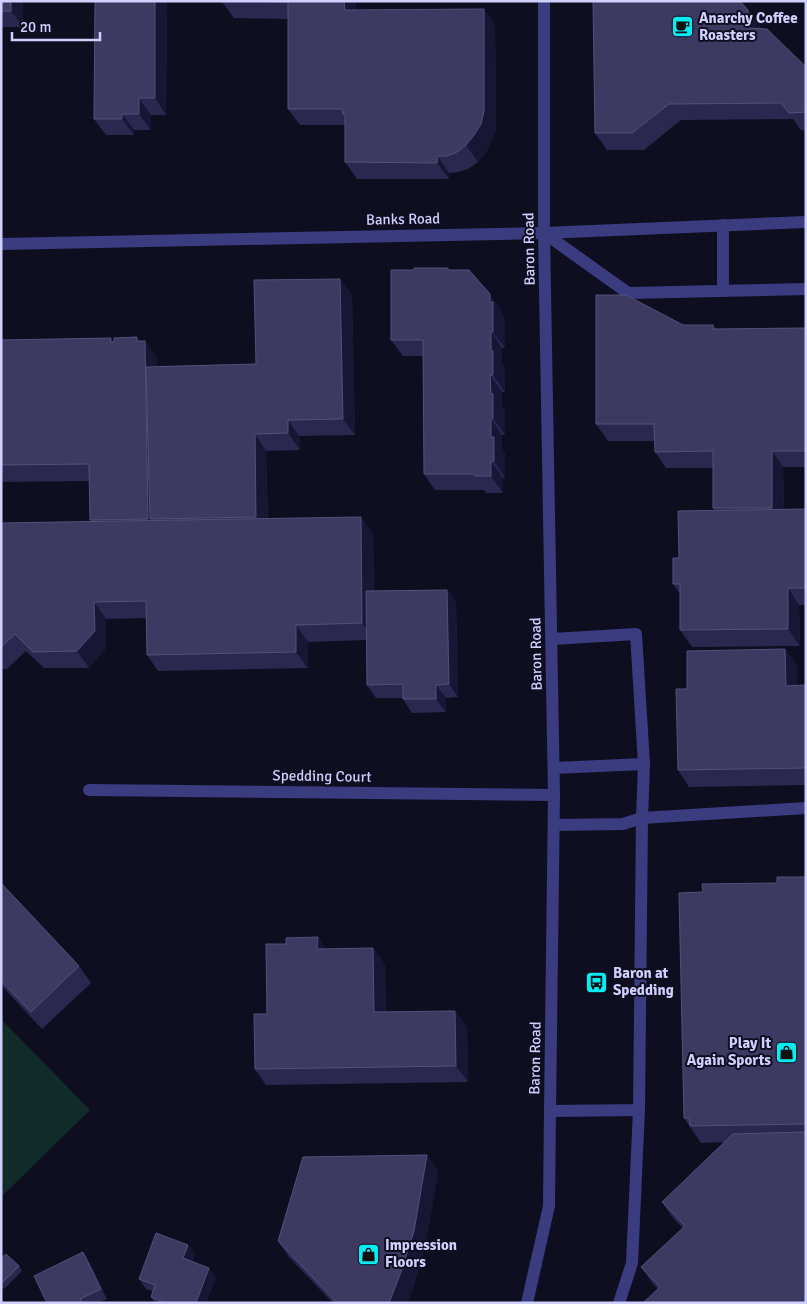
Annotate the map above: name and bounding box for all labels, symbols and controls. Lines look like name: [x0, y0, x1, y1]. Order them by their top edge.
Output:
place label: Anarchy Coffee Roasters: [699, 9, 798, 44]
scale bar: [12, 10, 100, 42]
cafe icon: Anarchy Coffee Roasters: [671, 15, 695, 39]
text: 20 m: [20, 18, 51, 36]
street label: Banks Road: [366, 209, 440, 229]
street label: Baron Road: [519, 212, 539, 286]
street label: Baron Road: [526, 617, 546, 691]
street label: Spedding Court: [272, 766, 372, 786]
place label: Baron at Spedding: [613, 964, 674, 999]
bus stop icon: Baron at Spedding: [585, 970, 609, 994]
street label: Baron Road: [525, 1021, 545, 1095]
place label: Play It Again Sports: [687, 1034, 771, 1069]
shop icon: Play It Again Sports: [775, 1040, 799, 1064]
place label: Impression Floors: [385, 1236, 457, 1271]
shop icon: Impression Floors: [357, 1242, 381, 1266]

